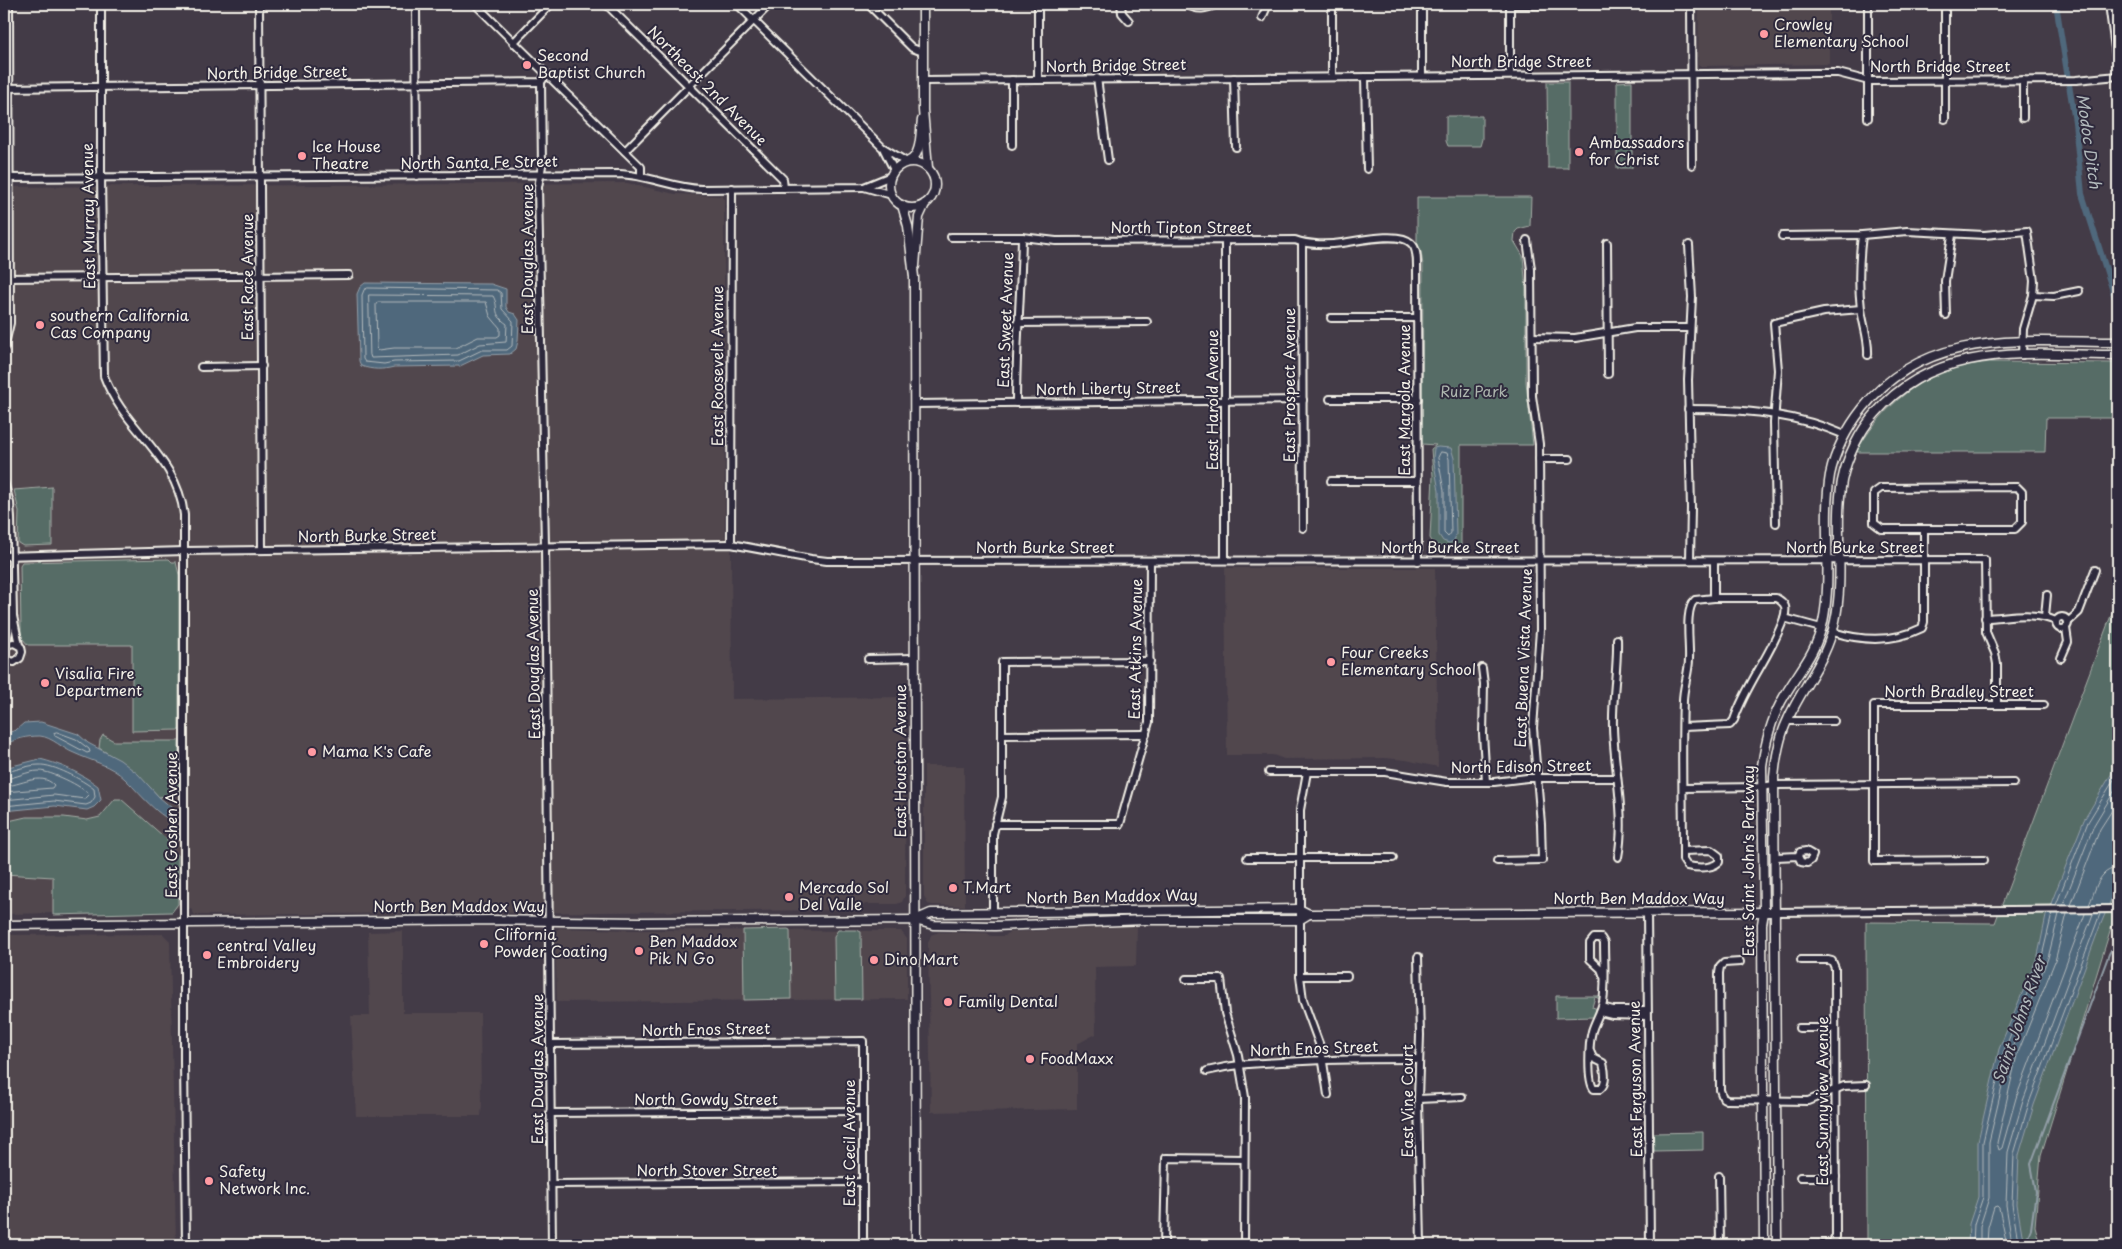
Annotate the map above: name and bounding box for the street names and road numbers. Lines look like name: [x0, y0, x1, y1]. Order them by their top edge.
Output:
street label: Northeast 2nd Avenue: [643, 20, 773, 150]
street label: North Bridge Street: [1451, 49, 1591, 72]
street label: North Bridge Street: [1045, 52, 1187, 77]
street label: North Bridge Street: [1870, 54, 2010, 77]
street label: North Bridge Street: [206, 59, 348, 84]
street label: East Murray Avenue: [75, 143, 100, 289]
street label: North Santa Fe Street: [400, 149, 558, 174]
street label: East Douglas Avenue: [515, 184, 538, 334]
street label: East Race Avenue: [235, 214, 258, 340]
street label: North Tipton Street: [1110, 215, 1252, 238]
street label: East Sweet Avenue: [991, 252, 1018, 388]
street label: East Roosevelt Avenue: [705, 286, 728, 446]
street label: East Prospect Avenue: [1277, 308, 1300, 462]
street label: East Margola Avenue: [1392, 324, 1415, 476]
street label: East Harold Avenue: [1200, 330, 1223, 470]
street label: North Liberty Street: [1035, 375, 1181, 400]
street label: North Burke Street: [297, 522, 436, 547]
street label: North Burke Street: [976, 535, 1114, 558]
street label: North Burke Street: [1381, 535, 1519, 558]
street label: North Burke Street: [1786, 535, 1924, 558]
street label: East Buena Vista Avenue: [1508, 568, 1537, 748]
street label: East Atkins Avenue: [1122, 578, 1147, 720]
street label: East Douglas Avenue: [520, 589, 545, 739]
street label: North Bradley Street: [1884, 679, 2034, 702]
street label: East Houston Avenue: [888, 684, 911, 838]
street label: East Goshen Avenue: [159, 752, 182, 898]
street label: North Edison Street: [1450, 753, 1592, 778]
street label: East Saint John's Parkway: [1736, 765, 1759, 957]
street label: North Ben Maddox Way: [1026, 883, 1198, 908]
street label: North Ben Maddox Way: [1553, 886, 1725, 909]
street label: North Ben Maddox Way: [373, 894, 545, 917]
street label: East Douglas Avenue: [525, 994, 548, 1144]
street label: East Ferguson Avenue: [1622, 1000, 1647, 1158]
street label: North Enos Street: [641, 1016, 771, 1041]
street label: East Sunnyview Avenue: [1810, 1016, 1833, 1186]
street label: North Enos Street: [1249, 1034, 1379, 1061]
street label: East Vine Court: [1395, 1045, 1418, 1158]
street label: East Cecil Avenue: [837, 1080, 860, 1206]
street label: North Gowdy Street: [634, 1087, 778, 1110]
street label: North Stover Street: [637, 1158, 777, 1181]

